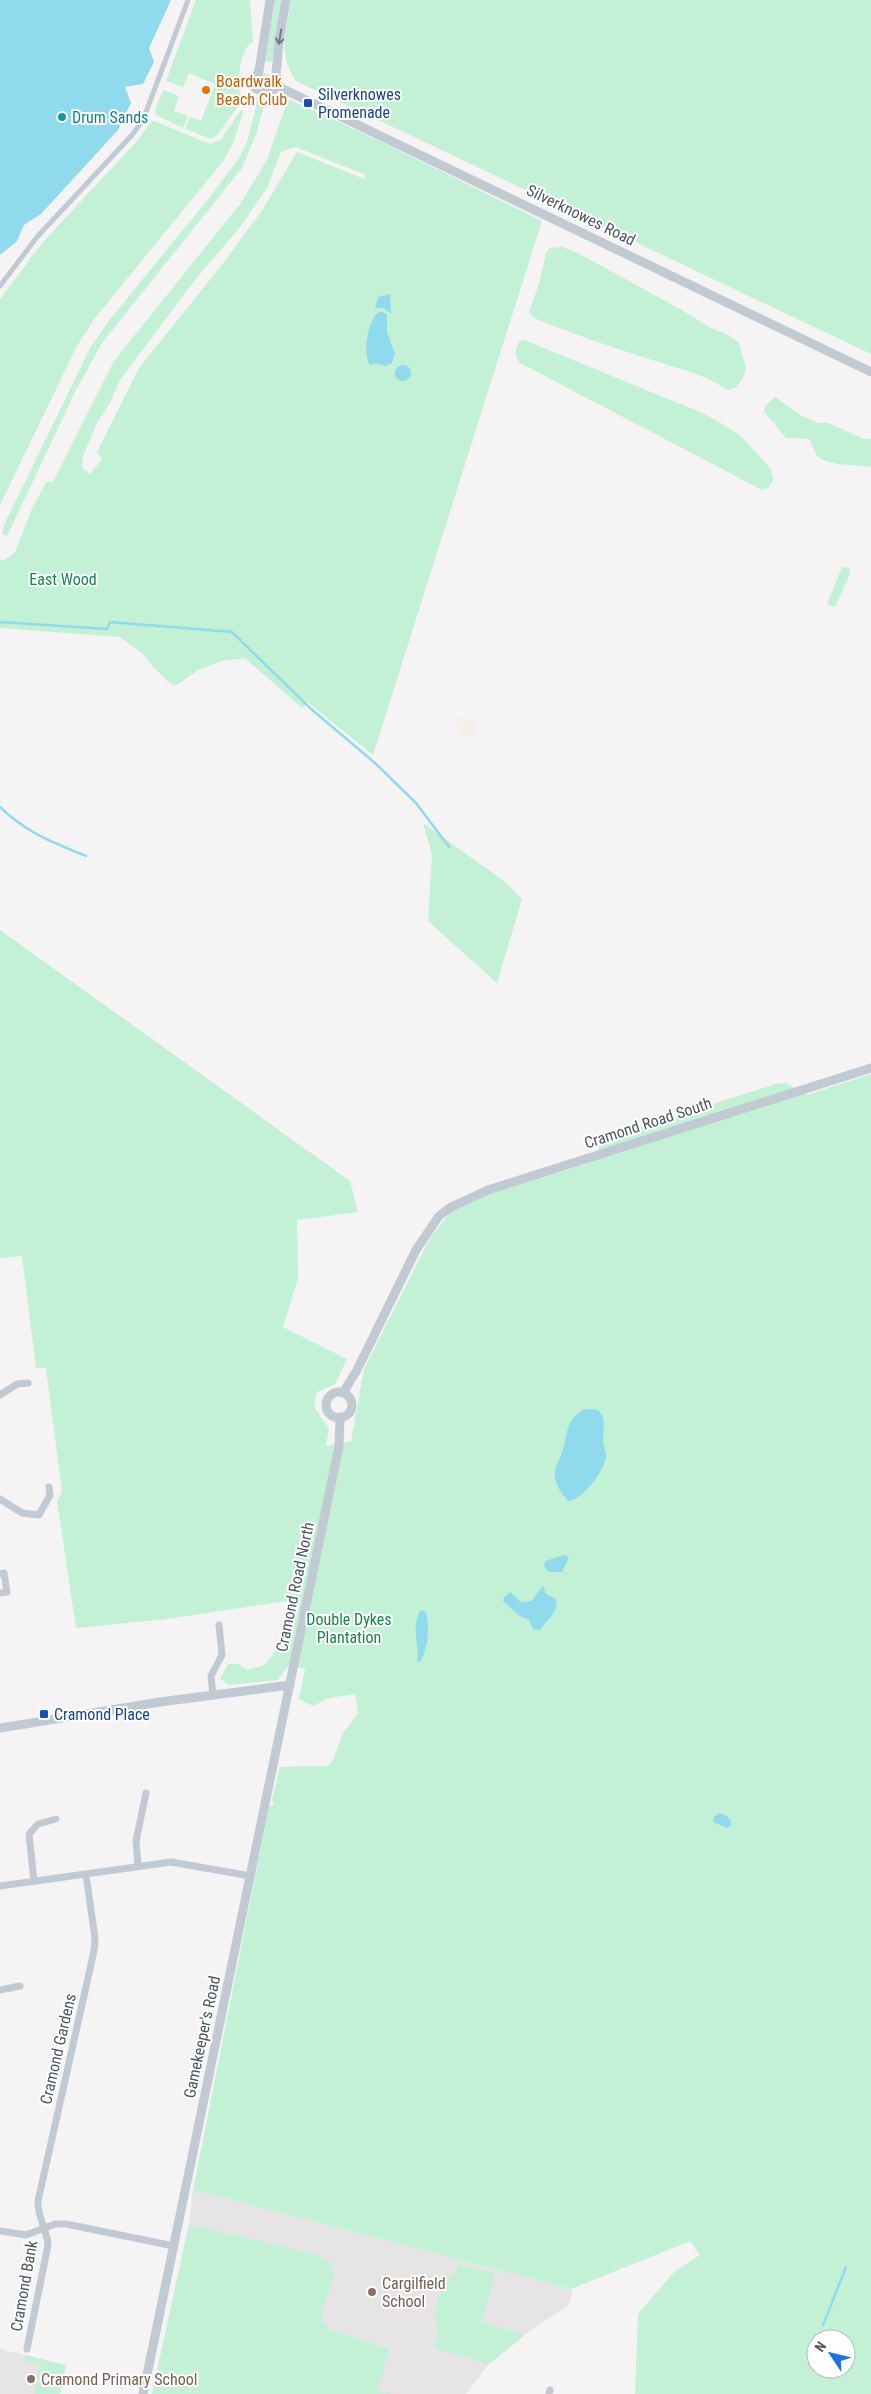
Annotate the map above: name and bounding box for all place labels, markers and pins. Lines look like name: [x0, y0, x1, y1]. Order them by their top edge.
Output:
place label: Boardwalk Beach Club: [216, 72, 287, 109]
marker: Boardwalk Beach Club: [200, 84, 212, 96]
place label: Silverknowes Promenade: [318, 85, 401, 122]
marker: Silverknowes Promenade: [302, 97, 314, 109]
place label: Drum Sands: [72, 108, 148, 127]
marker: Drum Sands: [56, 111, 68, 123]
place label: Cramond Place: [54, 1705, 150, 1724]
marker: Cramond Place: [38, 1708, 50, 1720]
place label: Cargilfield School: [382, 2274, 446, 2311]
marker: Cargilfield School: [366, 2286, 378, 2298]
place label: Cramond Primary School: [41, 2370, 197, 2389]
marker: Cramond Primary School: [25, 2373, 37, 2385]

